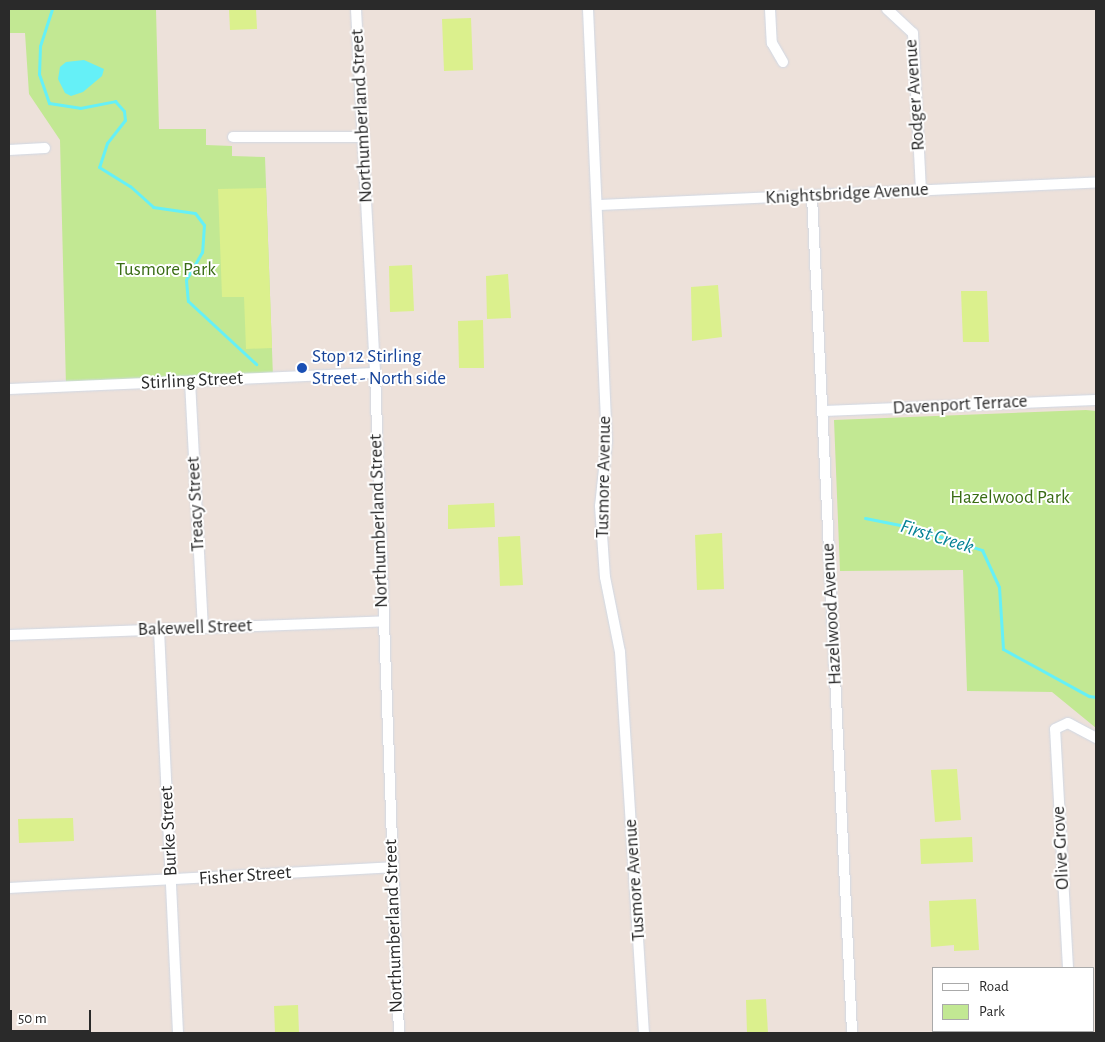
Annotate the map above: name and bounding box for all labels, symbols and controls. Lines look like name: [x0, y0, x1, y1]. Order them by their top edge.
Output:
street label: Northumberland Street: [346, 29, 378, 203]
street label: Rodger Avenue: [900, 38, 930, 152]
street label: Knightsbridge Avenue: [765, 178, 929, 210]
park label: Tusmore Park: [116, 259, 216, 281]
place label: Stop 12 Stirling Street - North side: [312, 346, 446, 390]
marker: Stop 12 Stirling Street - North side: [296, 362, 308, 374]
street label: Stirling Street: [140, 367, 244, 395]
street label: Davenport Terrace: [892, 390, 1028, 420]
street label: Tusmore Avenue: [592, 416, 616, 538]
street label: Northumberland Street: [365, 434, 393, 608]
street label: Treacy Street: [182, 456, 210, 552]
park label: Hazelwood Park: [950, 487, 1070, 509]
water label: First Creek: [897, 514, 977, 560]
street label: Hazelwood Avenue: [817, 543, 847, 685]
street label: Bakewell Street: [137, 615, 253, 641]
street label: Burke Street: [155, 785, 183, 877]
street label: Olive Grove: [1047, 806, 1075, 890]
street label: Tusmore Avenue: [619, 818, 651, 942]
street label: Northumberland Street: [380, 839, 408, 1013]
street label: Fisher Street: [198, 861, 292, 891]
legend: [932, 967, 1095, 1032]
text: Road: [979, 979, 1009, 994]
scale bar: [12, 1000, 94, 1032]
text: Park: [979, 1004, 1005, 1019]
text: 50 m: [18, 1011, 47, 1026]

